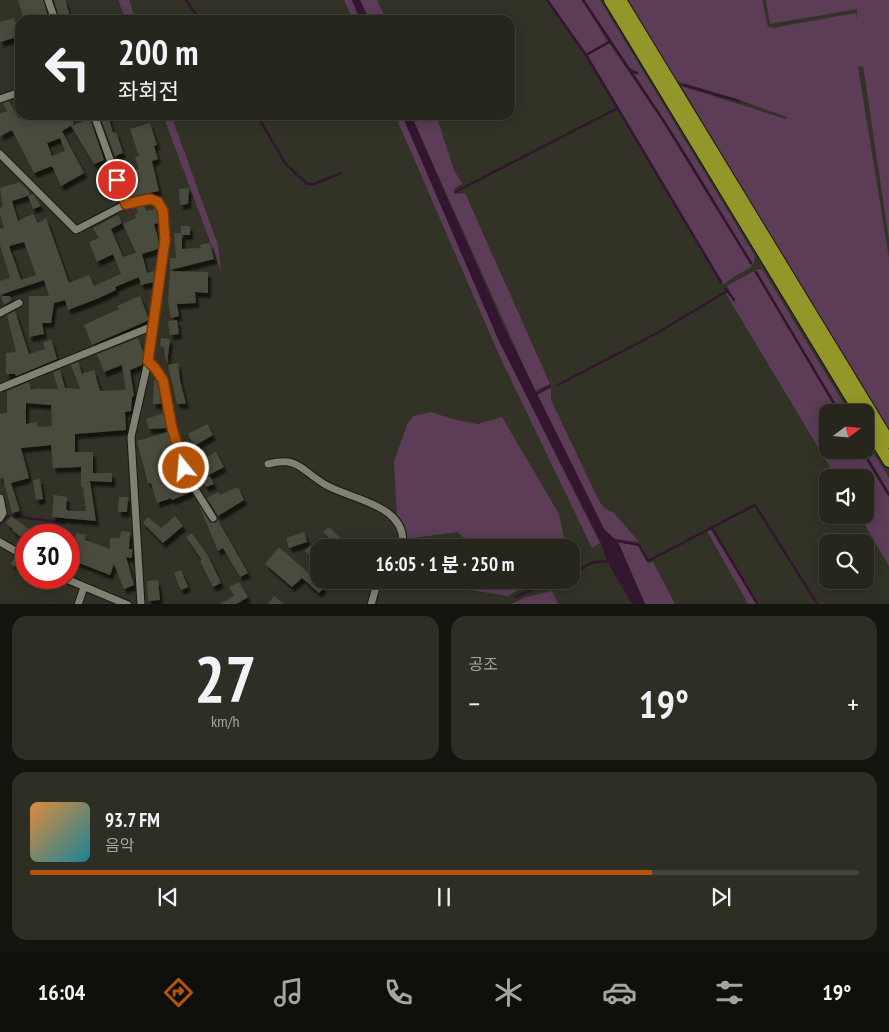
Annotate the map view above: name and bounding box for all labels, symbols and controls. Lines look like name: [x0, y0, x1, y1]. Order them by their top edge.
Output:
text: 200 m: [118, 29, 199, 75]
icon: left: [35, 35, 100, 100]
text: 좌회전: [118, 77, 179, 105]
pin: [96, 159, 138, 201]
icon: arrive: [103, 166, 131, 194]
north arrow: [819, 404, 874, 459]
map controls: [819, 404, 874, 589]
position arrow: [157, 441, 209, 493]
button: sound: [819, 469, 874, 524]
speed limit sign: 30: [15, 524, 80, 589]
button: search: [819, 534, 874, 589]
text: 16:05 · 1 분 · 250 m: [376, 552, 514, 576]
text: 27: [194, 636, 256, 720]
text: 공조: [469, 654, 498, 674]
text: 19°: [639, 679, 689, 728]
text: −: [469, 685, 480, 722]
text: +: [847, 685, 859, 722]
text: km/h: [211, 711, 239, 731]
text: 93.7 FM: [105, 808, 160, 832]
text: 음악: [105, 835, 134, 855]
icon: previous: [154, 883, 182, 911]
icon: pause: [430, 883, 458, 911]
icon: next: [707, 883, 735, 911]
icon: directions: [161, 975, 196, 1010]
icon: music: [271, 975, 306, 1010]
icon: phone: [381, 975, 416, 1010]
icon: climate: [491, 975, 526, 1010]
icon: car: [602, 975, 637, 1010]
icon: filters: [712, 975, 747, 1010]
text: 16:04: [38, 978, 85, 1006]
text: 19°: [822, 978, 851, 1006]

